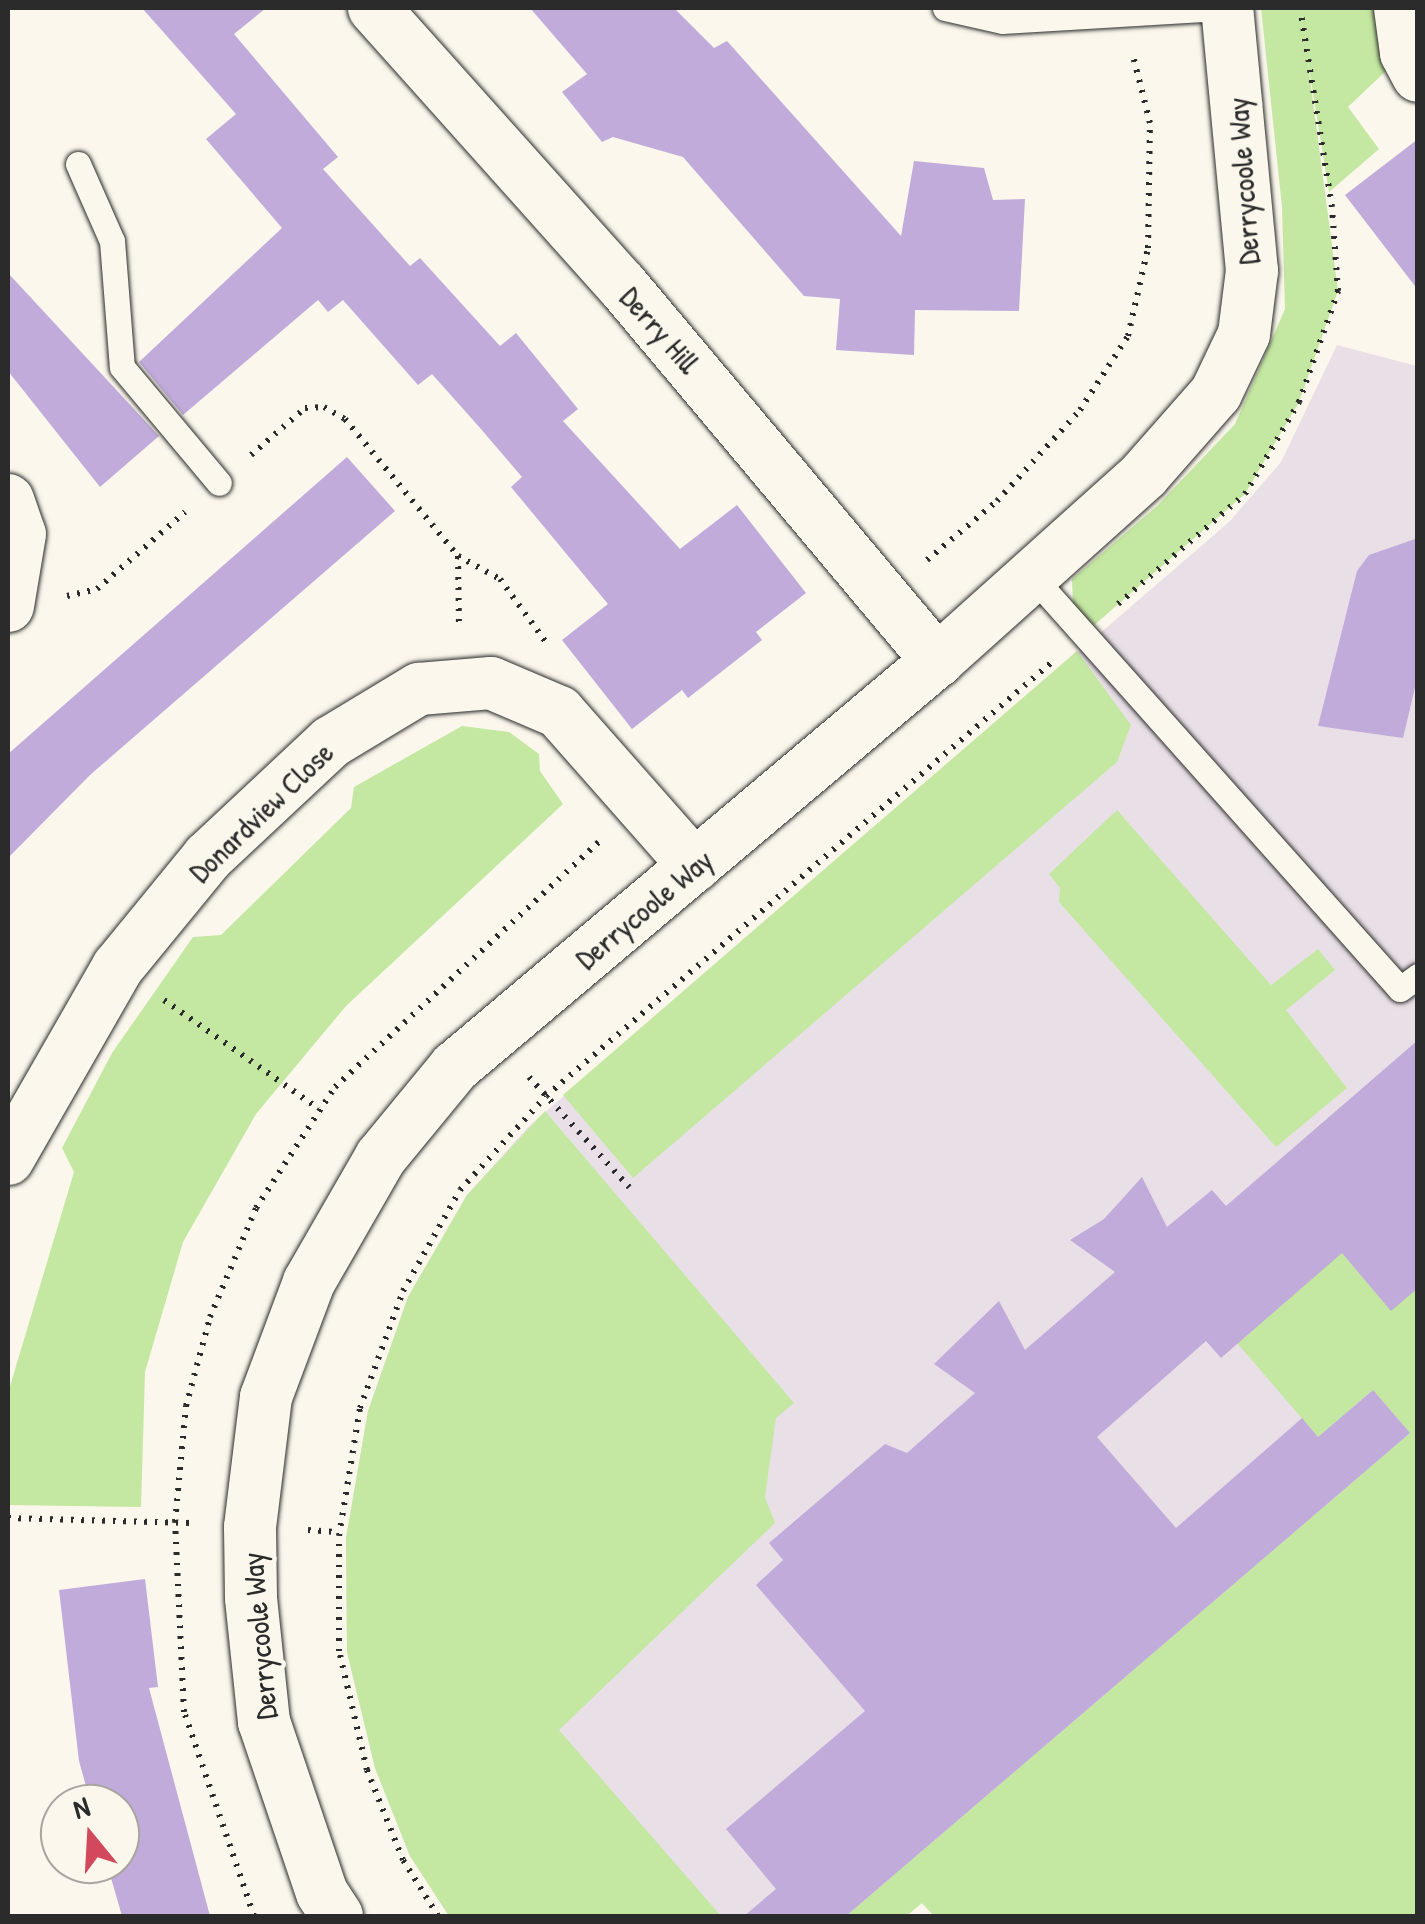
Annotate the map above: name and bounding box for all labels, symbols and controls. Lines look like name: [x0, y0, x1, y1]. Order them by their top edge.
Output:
street label: Derrycoole Way: [1219, 96, 1267, 266]
street label: Derry Hill: [613, 279, 707, 381]
street label: Donardview Close: [181, 734, 341, 890]
street label: Derrycoole Way: [568, 841, 720, 977]
street label: Derrycoole Way: [234, 1551, 284, 1721]
north arrow: [40, 1784, 140, 1884]
text: N: [68, 1787, 94, 1828]

